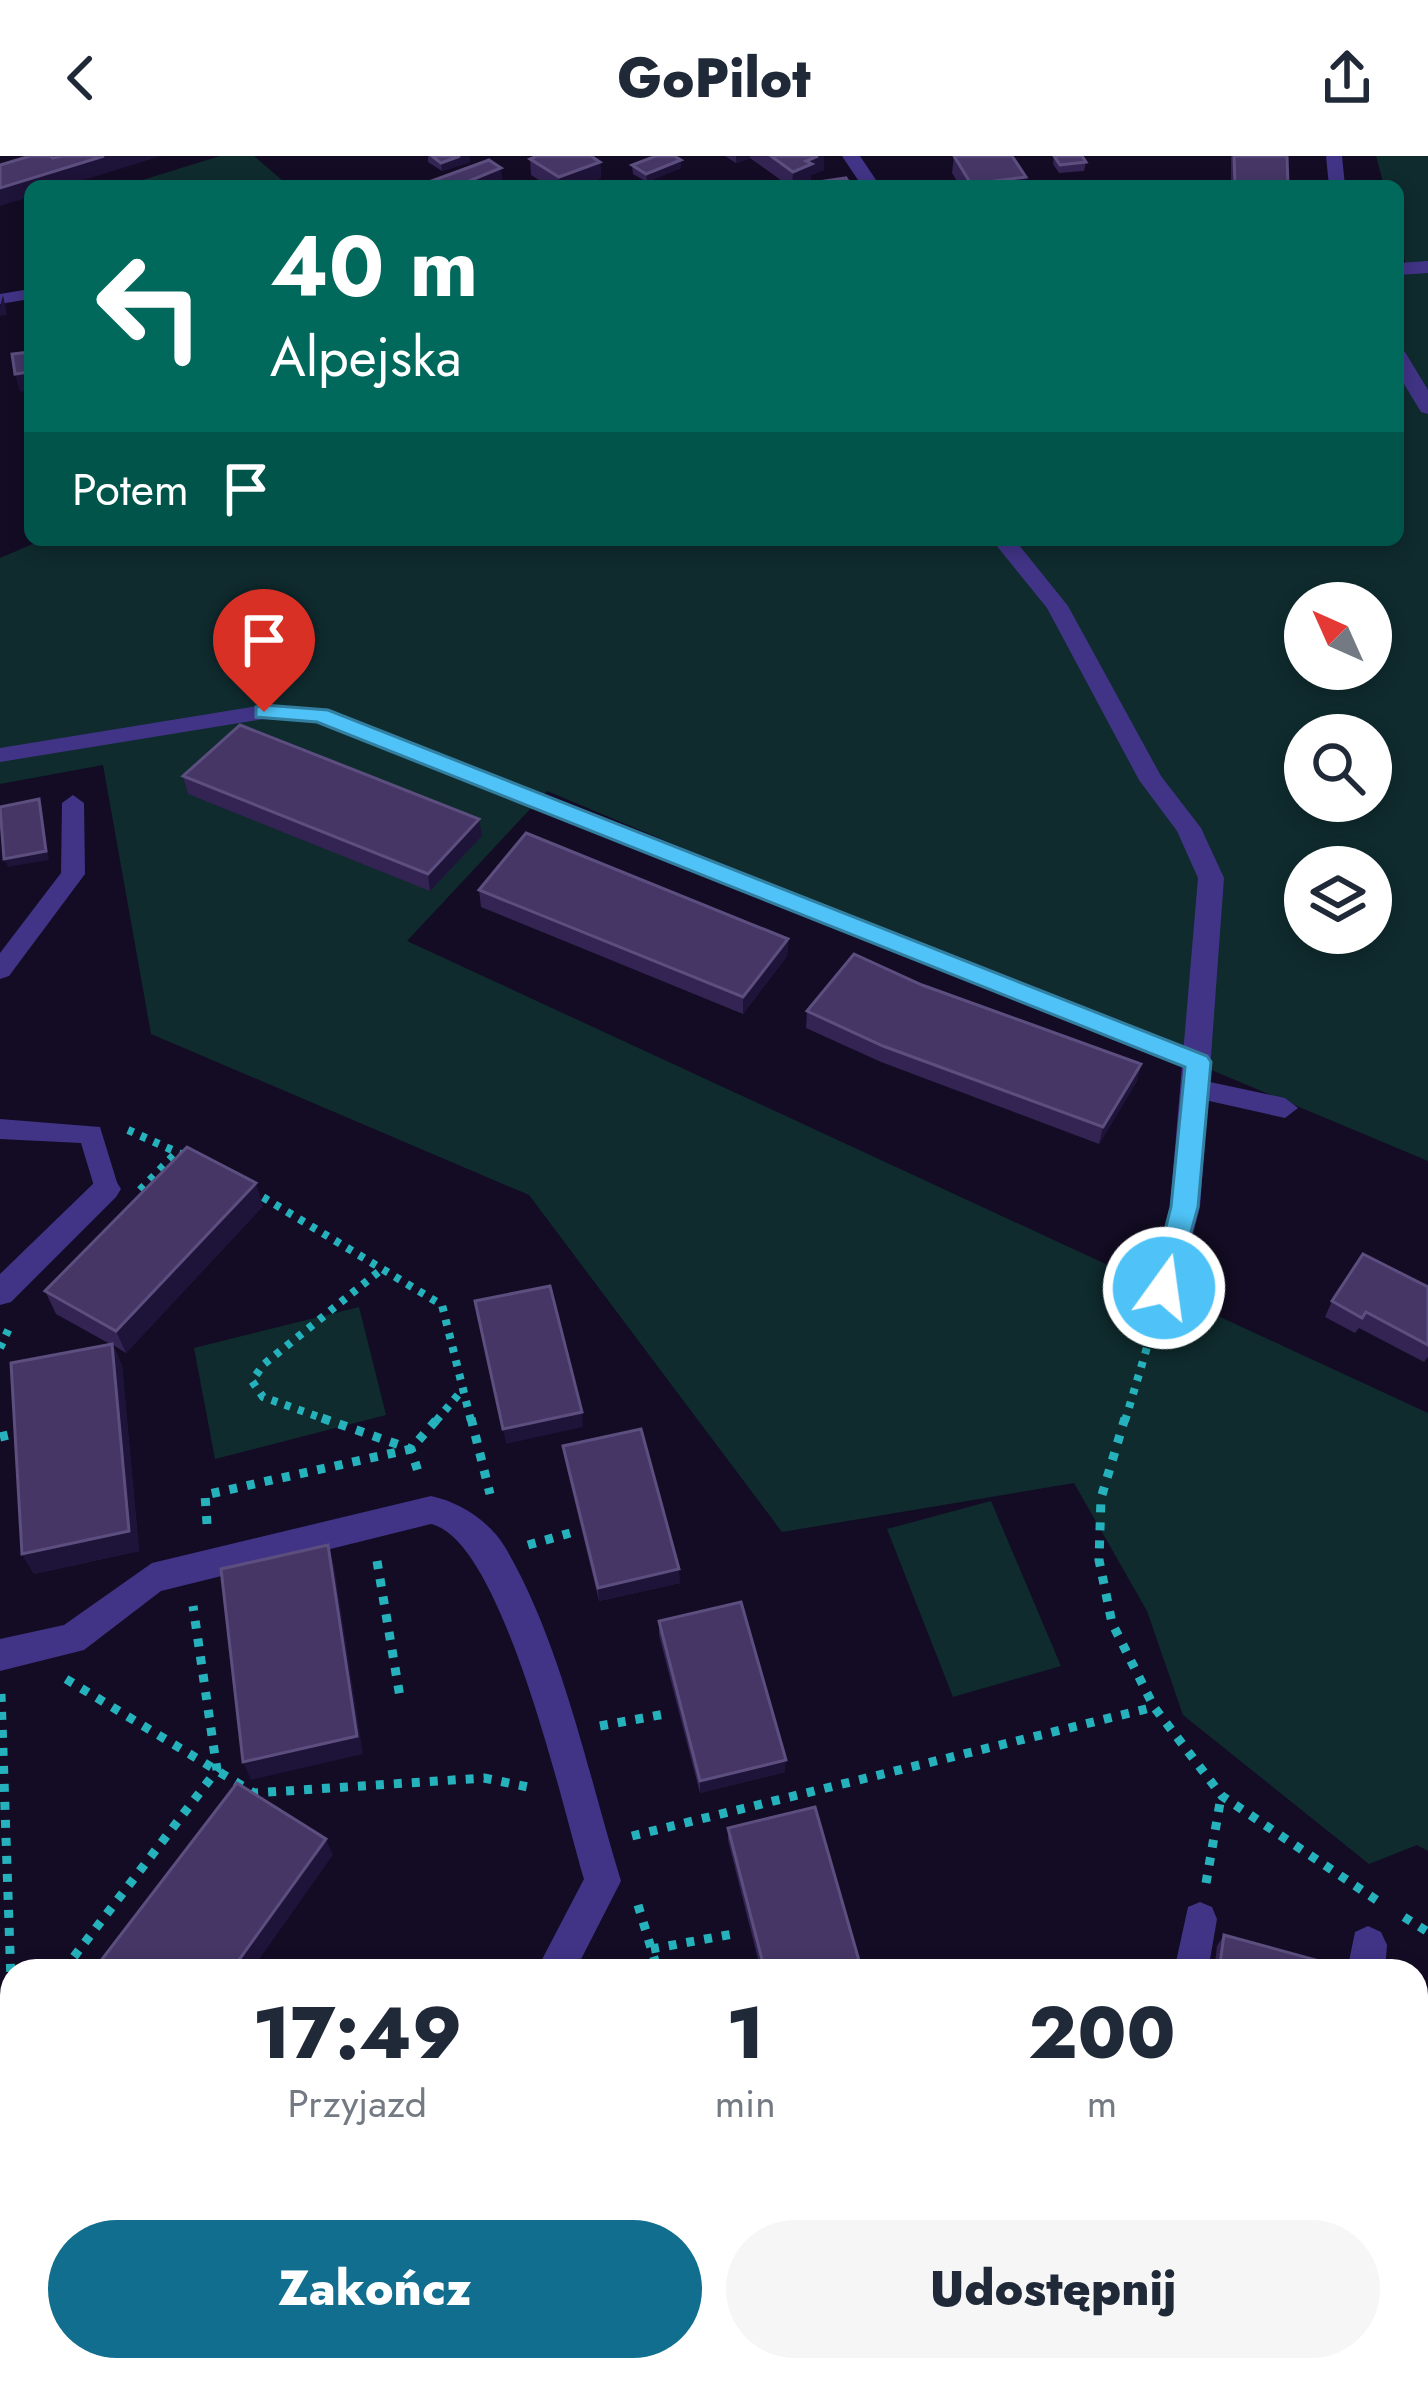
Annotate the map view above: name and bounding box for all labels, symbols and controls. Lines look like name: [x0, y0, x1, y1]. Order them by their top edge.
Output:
text: GoPilot: [617, 39, 811, 117]
icon: back: [48, 45, 114, 111]
icon: share: [1314, 45, 1380, 111]
text: 40 m: [270, 206, 478, 328]
icon: left: [72, 228, 228, 384]
text: Alpejska: [270, 318, 462, 396]
icon: arrive: [213, 456, 279, 522]
text: Potem: [72, 457, 189, 522]
north arrow: [1284, 582, 1392, 690]
map controls: [1284, 582, 1392, 954]
pin: [213, 589, 315, 712]
icon: arrive: [231, 607, 297, 673]
button: search: [1284, 714, 1392, 822]
button: layers: [1284, 846, 1392, 954]
position arrow: [1101, 1225, 1227, 1351]
text: 17:49: [253, 1981, 462, 2085]
text: 1: [726, 1981, 764, 2085]
text: 200: [1028, 1981, 1175, 2085]
text: Przyjazd: [288, 2075, 427, 2132]
text: min: [715, 2075, 776, 2132]
text: m: [1087, 2075, 1117, 2132]
button: Zakończ: [48, 2220, 702, 2358]
button: Udostępnij: [726, 2220, 1380, 2358]

